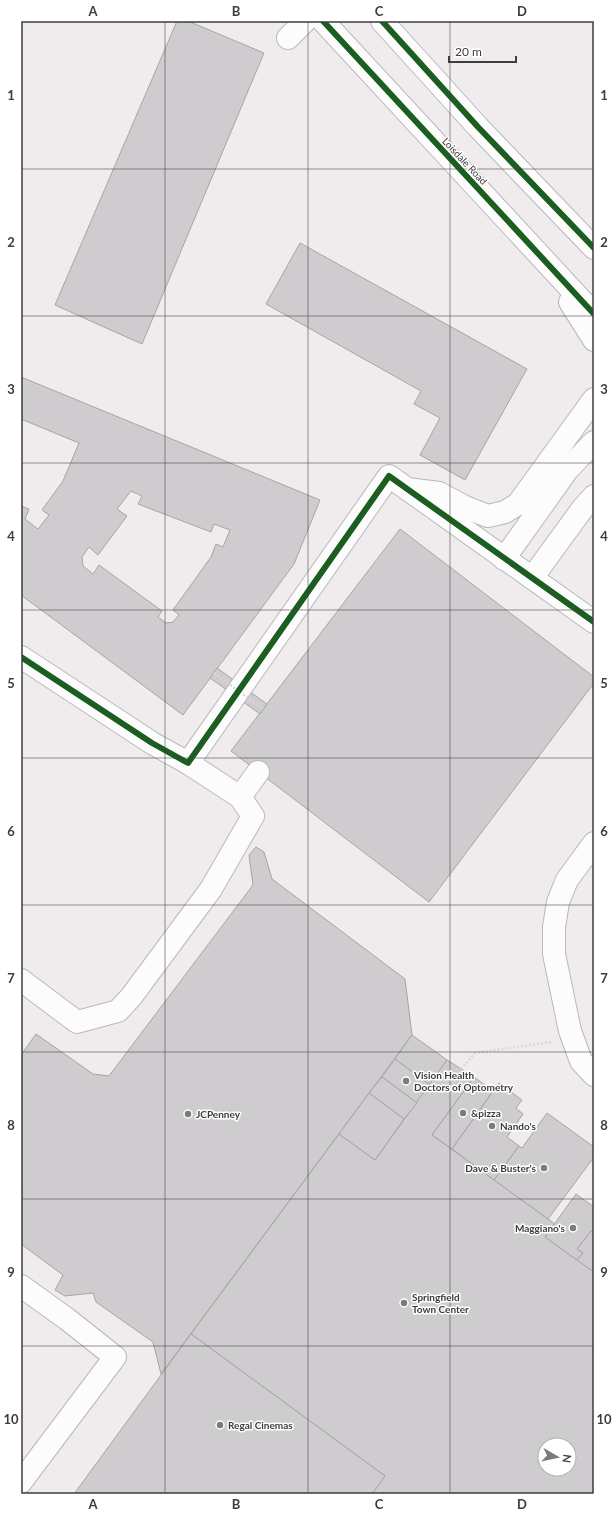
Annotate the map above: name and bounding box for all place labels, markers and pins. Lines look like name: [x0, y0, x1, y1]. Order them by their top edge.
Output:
place label: Vision Health Doctors of Optometry: [413, 1069, 514, 1093]
marker: Vision Health Doctors of Optometry: [401, 1076, 411, 1086]
place label: &pizza: [471, 1107, 501, 1119]
place label: JCPenney: [196, 1108, 241, 1120]
marker: &pizza: [458, 1108, 468, 1118]
marker: JCPenney: [183, 1109, 193, 1119]
place label: Nando's: [500, 1120, 536, 1132]
marker: Nando's: [487, 1121, 497, 1131]
place label: Dave & Buster's: [465, 1162, 537, 1174]
marker: Dave & Buster's: [539, 1163, 549, 1173]
place label: Maggiano's: [515, 1222, 566, 1234]
marker: Maggiano's: [568, 1223, 578, 1233]
place label: Springfield Town Center: [412, 1291, 469, 1315]
marker: Springfield Town Center: [399, 1298, 409, 1308]
place label: Regal Cinemas: [228, 1419, 293, 1431]
marker: Regal Cinemas: [215, 1420, 225, 1430]

